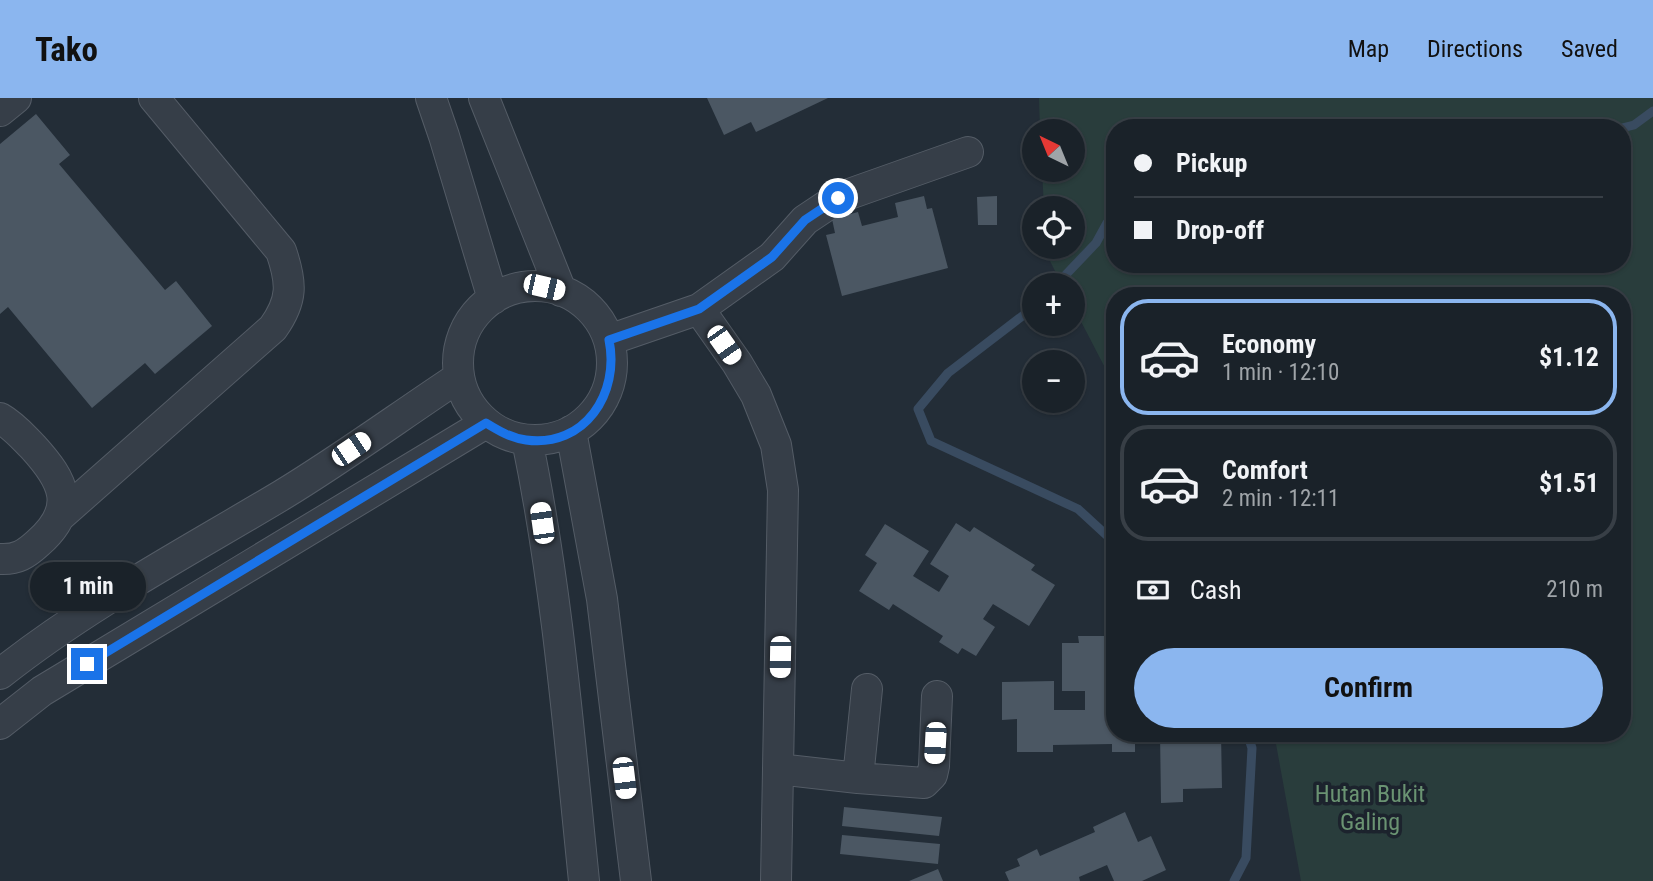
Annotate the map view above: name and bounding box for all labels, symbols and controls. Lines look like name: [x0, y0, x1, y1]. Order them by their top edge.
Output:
text: Tako: [35, 30, 98, 69]
text: Map: [1348, 35, 1389, 63]
text: Directions: [1427, 35, 1523, 63]
text: Saved: [1561, 35, 1618, 63]
north arrow: [1022, 119, 1085, 182]
map controls: [1022, 119, 1085, 413]
text: Pickup: [1176, 148, 1247, 178]
route start: [822, 182, 854, 214]
button: locate: [1022, 196, 1085, 259]
text: Drop-off: [1176, 215, 1264, 245]
car: [522, 272, 567, 302]
button: +: [1022, 273, 1085, 336]
car: [704, 322, 745, 368]
icon: car: [1138, 326, 1201, 389]
text: Economy: [1222, 329, 1316, 359]
text: $1.12: [1539, 342, 1599, 372]
button: −: [1022, 350, 1085, 413]
text: 1 min · 12:10: [1222, 359, 1339, 386]
car: [328, 429, 375, 469]
icon: car: [1138, 452, 1201, 515]
text: Comfort: [1222, 455, 1308, 485]
text: $1.51: [1539, 468, 1599, 498]
text: 2 min · 12:11: [1222, 485, 1339, 512]
car: [529, 501, 556, 545]
callout: 1 min: [29, 562, 145, 612]
icon: cash: [1134, 571, 1172, 609]
text: 1 min: [62, 573, 114, 600]
text: Cash: [1190, 575, 1242, 605]
text: 210 m: [1546, 576, 1603, 603]
car: [770, 636, 791, 678]
route end: [71, 648, 103, 680]
button: Confirm: [1134, 648, 1603, 728]
car: [924, 721, 947, 765]
car: [612, 756, 637, 800]
park label: Hutan Bukit Galing: [1315, 780, 1425, 836]

